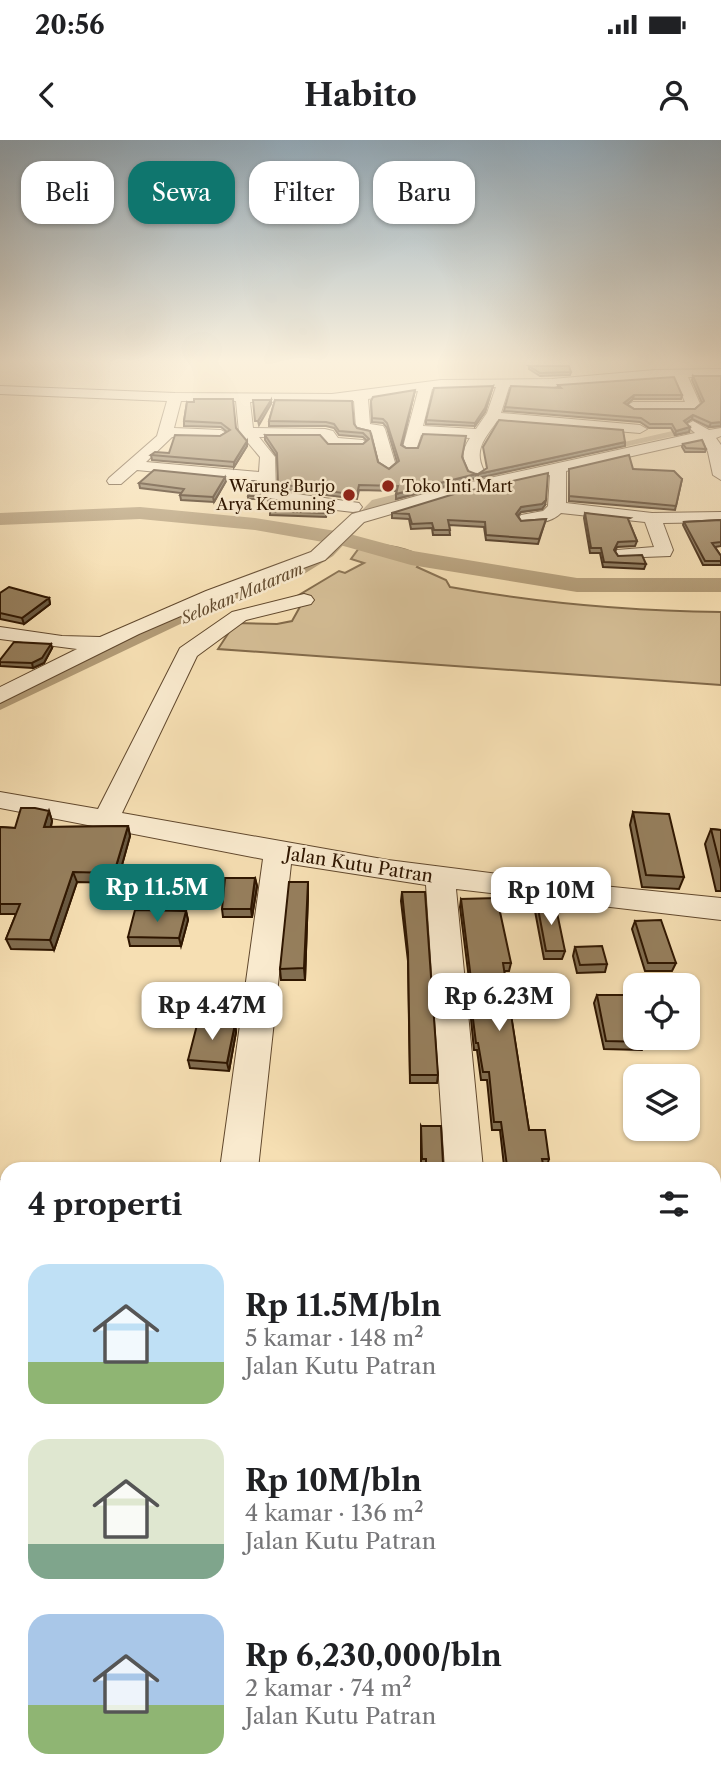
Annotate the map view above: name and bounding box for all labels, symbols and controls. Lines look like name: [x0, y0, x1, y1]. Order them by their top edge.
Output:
text: 20:56: [35, 9, 105, 41]
text: Habito: [304, 75, 417, 114]
icon: back: [28, 76, 66, 114]
icon: person: [655, 76, 693, 114]
chip: Beli: [21, 161, 114, 224]
chip: Sewa: [128, 161, 235, 224]
chip: Filter: [249, 161, 359, 224]
chip: Baru: [373, 161, 475, 224]
place label: Warung Burjo Arya Kemuning: [215, 476, 336, 514]
place label: Toko Inti Mart: [402, 476, 513, 496]
marker: Toko Inti Mart: [380, 478, 396, 494]
marker: Warung Burjo Arya Kemuning: [341, 487, 357, 503]
water label: Selokan Mataram: [177, 558, 306, 628]
street label: Jalan Kutu Patran: [280, 842, 435, 888]
pin: Rp 11.5M: [85, 864, 229, 924]
pin: Rp 10M: [494, 868, 608, 927]
text: Rp 11.5M: [105, 873, 209, 901]
text: Rp 10M: [507, 876, 595, 904]
map controls: [623, 973, 700, 1141]
button: locate: [623, 973, 700, 1050]
pin: Rp 6.23M: [427, 974, 571, 1033]
pin: Rp 4.47M: [140, 982, 284, 1042]
text: Rp 6.23M: [444, 982, 554, 1010]
text: Rp 4.47M: [158, 991, 266, 1019]
button: layers: [623, 1064, 700, 1141]
icon: filters: [655, 1185, 693, 1223]
text: 4 properti: [28, 1186, 182, 1223]
text: Rp 11.5M/bln: [245, 1287, 441, 1324]
icon: home: [84, 1292, 168, 1376]
text: 5 kamar · 148 m²: [245, 1324, 424, 1352]
text: Jalan Kutu Patran: [245, 1352, 436, 1380]
text: Rp 10M/bln: [245, 1462, 422, 1499]
icon: home: [84, 1467, 168, 1551]
text: 4 kamar · 136 m²: [245, 1499, 424, 1527]
text: Jalan Kutu Patran: [245, 1527, 436, 1555]
text: Rp 6,230,000/bln: [245, 1637, 502, 1674]
icon: home: [84, 1642, 168, 1726]
text: 2 kamar · 74 m²: [245, 1674, 412, 1702]
text: Jalan Kutu Patran: [245, 1702, 436, 1730]

